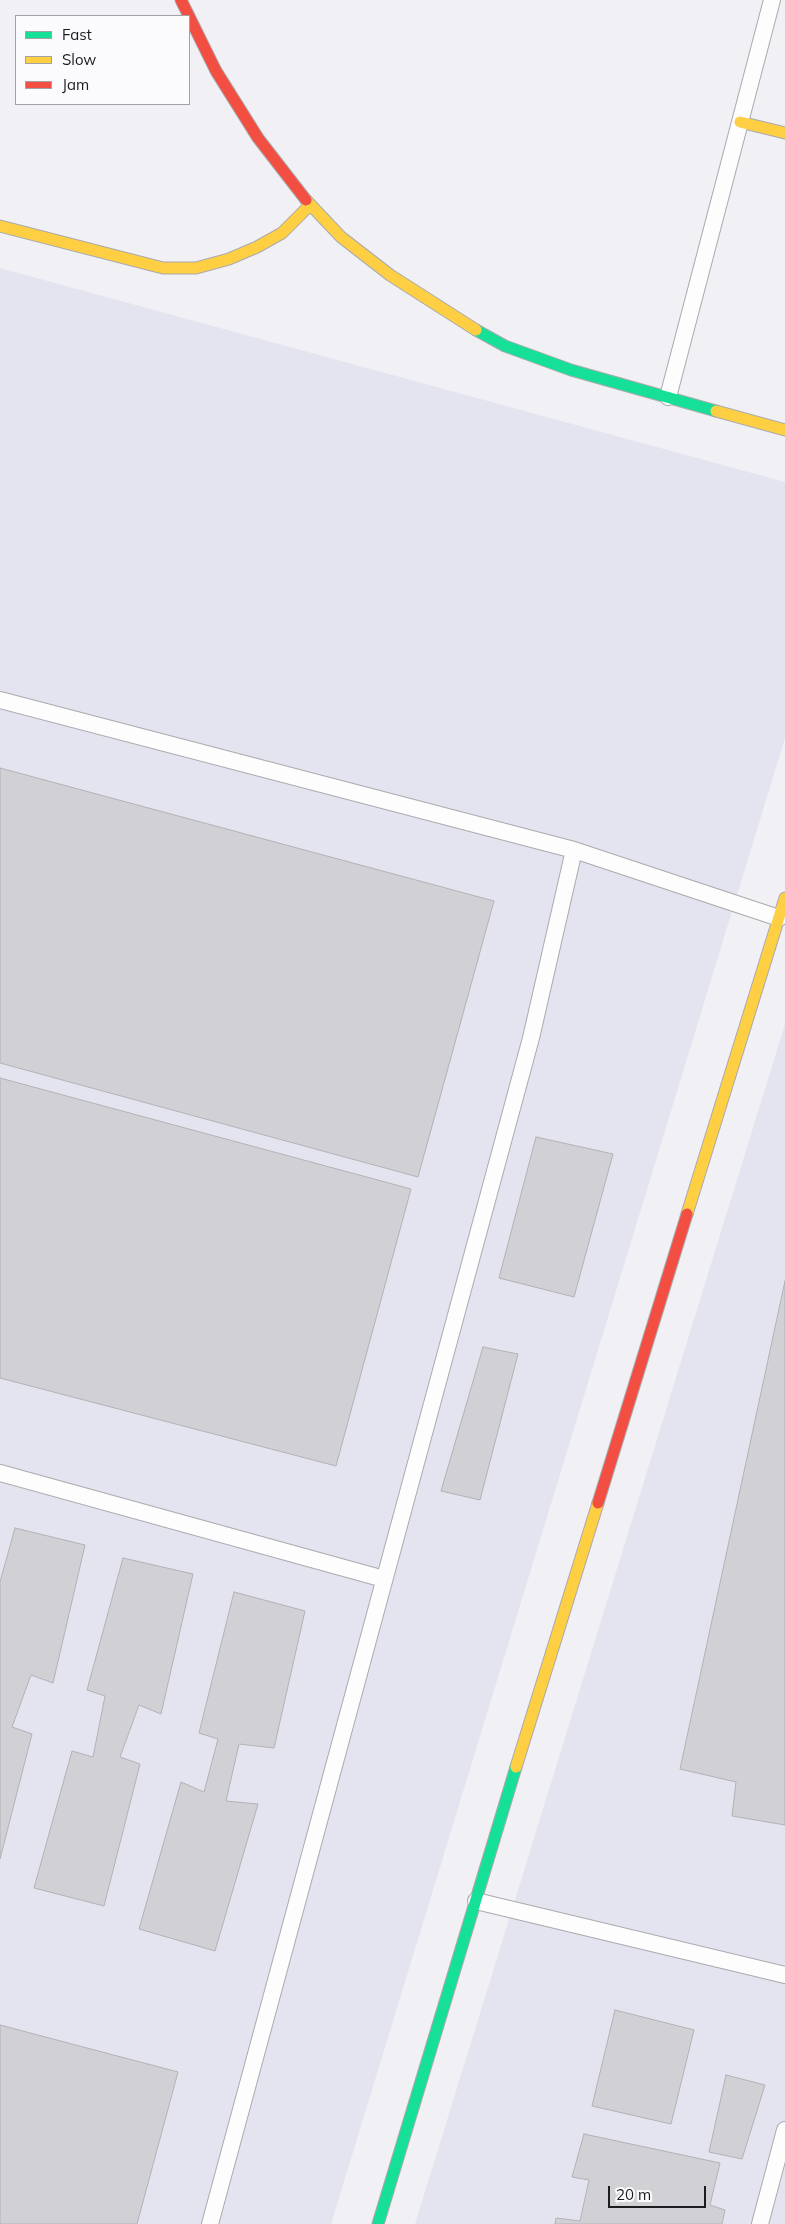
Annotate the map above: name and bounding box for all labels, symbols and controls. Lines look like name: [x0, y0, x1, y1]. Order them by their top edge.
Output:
legend: [15, 15, 190, 105]
text: Fast: [62, 25, 92, 44]
text: Slow: [62, 50, 96, 69]
text: Jam: [62, 75, 89, 94]
scale bar: [610, 2176, 708, 2208]
text: 20 m: [616, 2185, 651, 2204]

